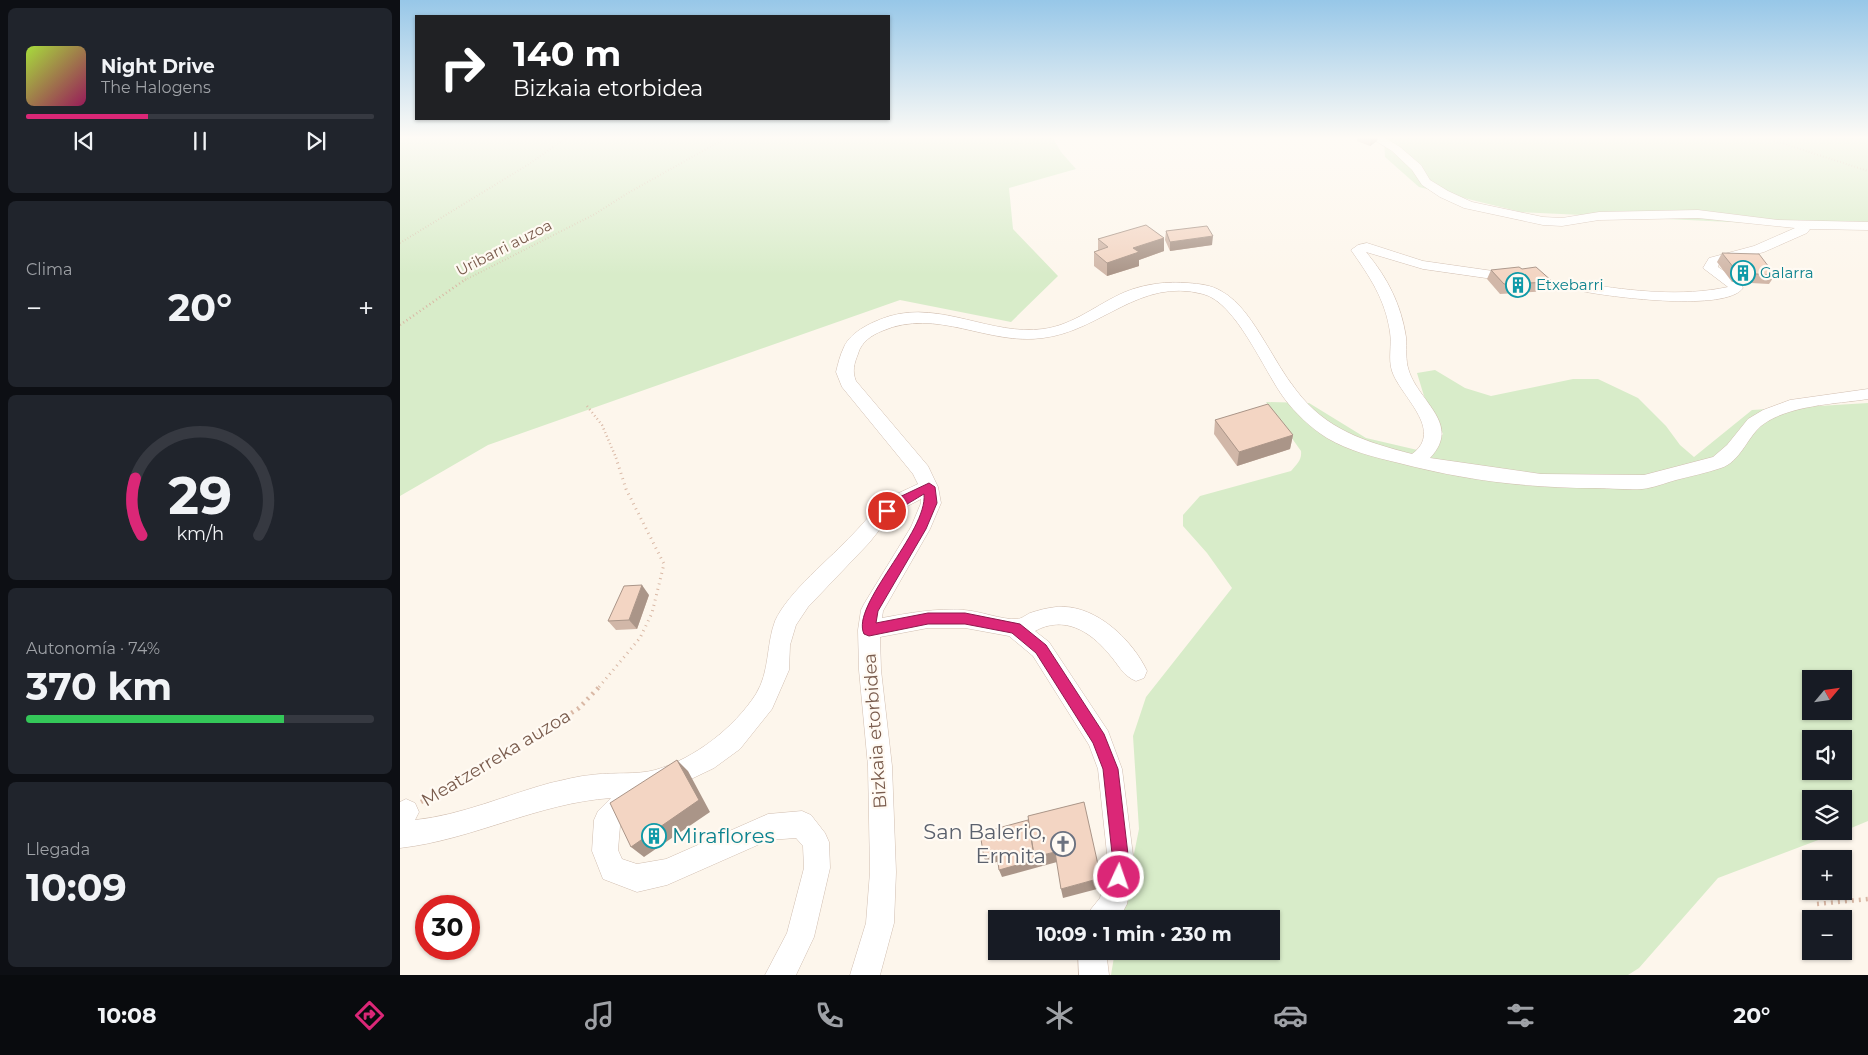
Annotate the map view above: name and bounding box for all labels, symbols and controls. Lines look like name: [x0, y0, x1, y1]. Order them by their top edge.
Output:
text: 140 m: [513, 32, 621, 75]
icon: right: [430, 35, 495, 100]
text: Night Drive: [101, 55, 215, 78]
text: Bizkaia etorbidea: [513, 75, 703, 102]
text: The Halogens: [101, 78, 211, 97]
icon: previous: [70, 127, 98, 155]
icon: pause: [186, 127, 214, 155]
icon: next: [302, 127, 330, 155]
street label: Uribarri auzoa: [453, 215, 555, 280]
text: Clima: [26, 260, 72, 279]
building icon: Galarra: [1730, 260, 1756, 286]
place label: Galarra: [1760, 263, 1813, 282]
building icon: Etxebarri: [1505, 272, 1531, 298]
place label: Etxebarri: [1536, 275, 1604, 294]
text: 20°: [168, 284, 232, 331]
text: −: [26, 291, 42, 325]
text: +: [358, 291, 374, 325]
text: 29: [168, 464, 232, 527]
pin: [866, 490, 908, 532]
icon: arrive: [873, 497, 901, 525]
text: km/h: [176, 523, 224, 544]
text: Autonomía · 74%: [26, 639, 160, 658]
street label: Bizkaia etorbidea: [859, 653, 891, 809]
text: 370 km: [26, 663, 172, 710]
north arrow: [1802, 670, 1852, 720]
map controls: [1802, 670, 1852, 960]
street label: Meatzerreka auzoa: [417, 705, 575, 811]
button: sound: [1802, 730, 1852, 780]
button: layers: [1802, 790, 1852, 840]
place label: San Balerio, Ermita: [923, 819, 1046, 868]
building icon: Miraflores: [641, 823, 667, 849]
place label: Miraflores: [672, 823, 775, 848]
church icon: San Balerio, Ermita: [1050, 831, 1076, 857]
text: Llegada: [26, 840, 90, 859]
position arrow: [1092, 850, 1144, 902]
button: +: [1802, 850, 1852, 900]
text: 10:09: [26, 864, 127, 911]
speed limit sign: 30: [415, 895, 480, 960]
button: −: [1802, 910, 1852, 960]
text: 10:09 · 1 min · 230 m: [1036, 923, 1232, 946]
icon: directions: [352, 998, 387, 1033]
icon: music: [582, 998, 617, 1033]
icon: phone: [812, 998, 847, 1033]
icon: climate: [1042, 998, 1077, 1033]
icon: car: [1273, 998, 1308, 1033]
icon: filters: [1503, 998, 1538, 1033]
text: 10:08: [98, 1002, 156, 1029]
text: 20°: [1733, 1002, 1770, 1029]

